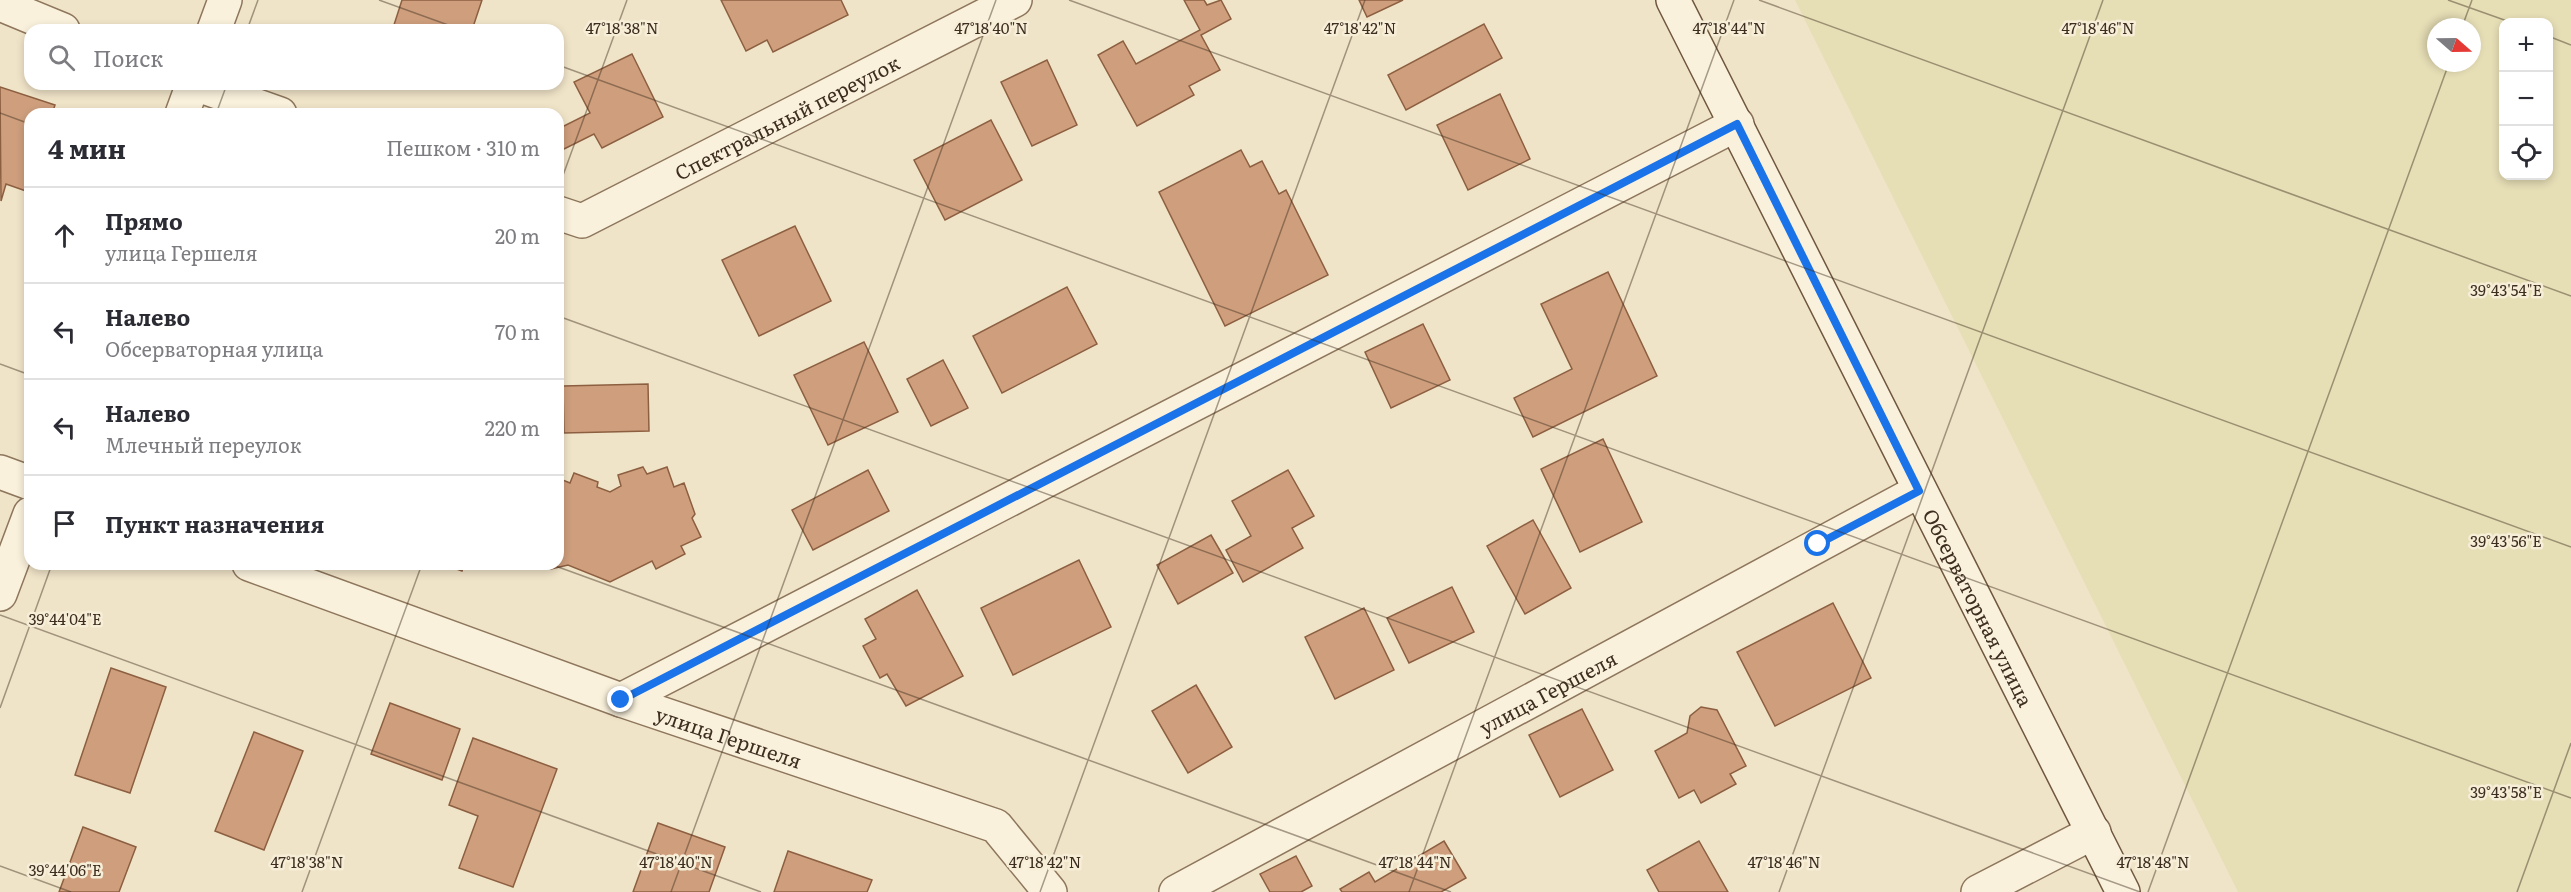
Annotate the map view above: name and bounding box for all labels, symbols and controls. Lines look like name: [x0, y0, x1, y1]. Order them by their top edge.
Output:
text: 47°18'38"N: [586, 16, 658, 39]
text: 47°18'40"N: [954, 16, 1028, 39]
text: 47°18'42"N: [1324, 16, 1396, 39]
text: 47°18'44"N: [1692, 16, 1766, 39]
text: 47°18'46"N: [2062, 16, 2134, 39]
north arrow: [2427, 18, 2481, 72]
map controls: [2499, 18, 2553, 180]
button: +: [2499, 18, 2553, 72]
search box: [24, 24, 564, 90]
icon: search: [45, 41, 78, 74]
text: Поиск: [93, 41, 163, 74]
street label: Спектральный переулок: [669, 47, 904, 187]
button: −: [2499, 72, 2553, 126]
button: locate: [2499, 126, 2553, 180]
text: 4 мин: [48, 128, 126, 167]
text: Пешком · 310 m: [386, 132, 540, 162]
text: Прямо: [105, 204, 183, 237]
icon: ahead: [48, 219, 81, 252]
text: 20 m: [495, 220, 540, 250]
text: улица Гершеля: [105, 237, 257, 267]
text: 39°43'54"E: [2470, 278, 2542, 301]
text: Налево: [105, 300, 190, 333]
icon: left: [48, 315, 81, 348]
text: 70 m: [495, 316, 540, 346]
text: Обсерваторная улица: [105, 333, 323, 363]
text: Налево: [105, 396, 190, 429]
icon: left: [48, 411, 81, 444]
text: 220 m: [485, 412, 540, 442]
text: Млечный переулок: [105, 429, 302, 459]
street label: Обсерваторная улица: [1917, 503, 2042, 712]
icon: arrive: [48, 507, 81, 540]
text: Пункт назначения: [105, 507, 324, 540]
text: 39°43'56"E: [2470, 529, 2542, 552]
route start: [1804, 530, 1830, 556]
text: 39°44'04"E: [28, 607, 102, 630]
street label: улица Гершеля: [1473, 642, 1622, 741]
route end: [607, 686, 633, 712]
street label: улица Гершеля: [652, 698, 806, 775]
text: 39°43'58"E: [2470, 780, 2542, 803]
text: 47°18'38"N: [271, 850, 343, 873]
text: 47°18'40"N: [639, 850, 713, 873]
text: 47°18'42"N: [1009, 850, 1081, 873]
text: 47°18'44"N: [1378, 850, 1452, 873]
text: 47°18'46"N: [1748, 850, 1820, 873]
text: 47°18'48"N: [2116, 850, 2190, 873]
text: 39°44'06"E: [28, 858, 102, 881]

